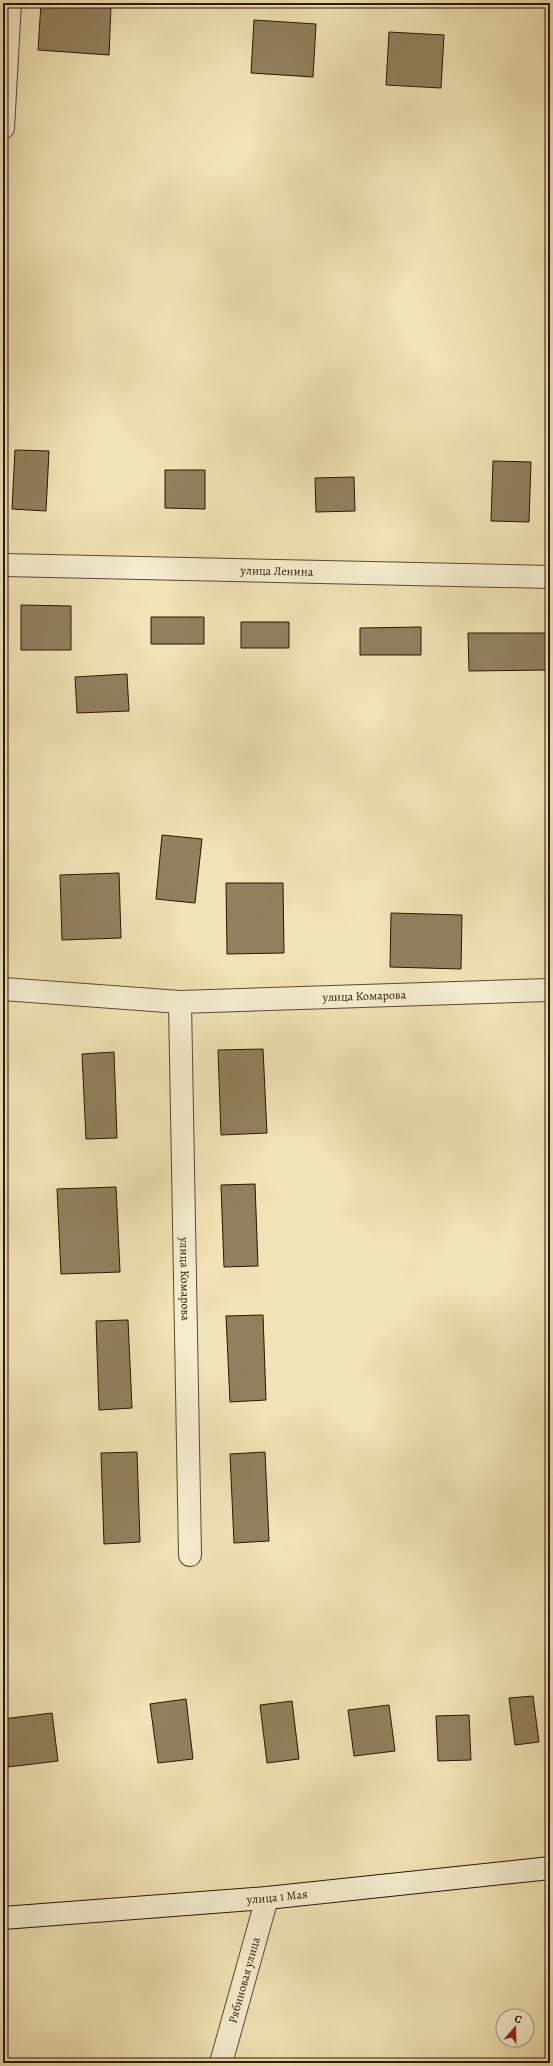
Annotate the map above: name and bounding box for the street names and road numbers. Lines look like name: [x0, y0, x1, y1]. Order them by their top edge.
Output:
street label: улица Ленина: [239, 562, 314, 580]
street label: улица Комарова: [321, 987, 407, 1005]
street label: улица Комарова: [176, 1236, 194, 1321]
street label: улица 1 Мая: [245, 1886, 309, 1908]
street label: Рябиновая улица: [224, 1935, 264, 2025]

